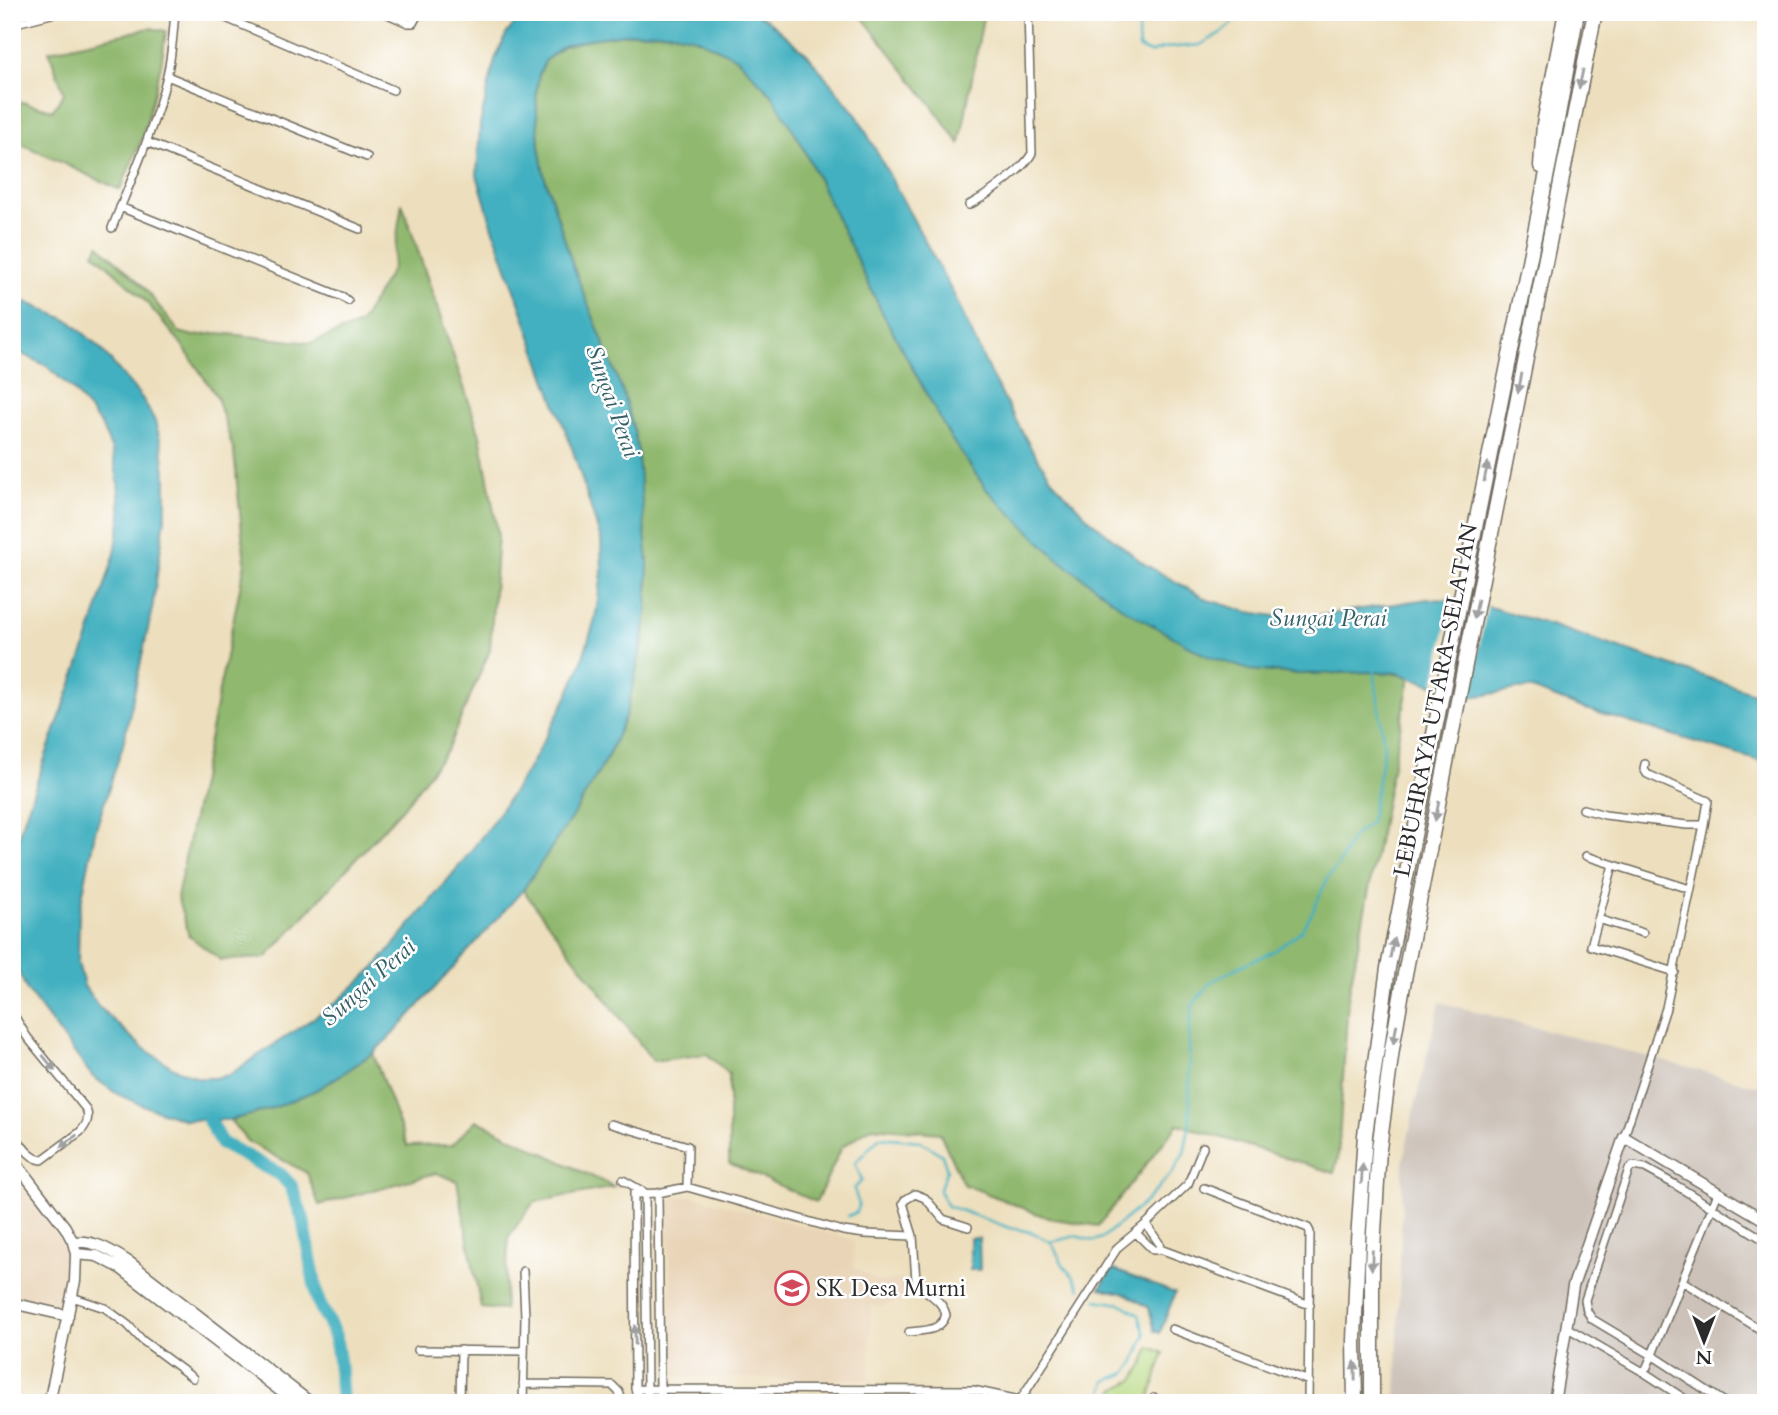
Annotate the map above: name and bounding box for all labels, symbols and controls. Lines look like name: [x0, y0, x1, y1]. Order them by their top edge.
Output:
one-way arrow: [1576, 68, 1587, 90]
water label: Sungai Perai: [577, 340, 648, 462]
one-way arrow: [1514, 372, 1525, 394]
one-way arrow: [1481, 461, 1492, 483]
street label: LEBUHRAYA UTARA–SELATAN: [1386, 520, 1485, 880]
one-way arrow: [1470, 598, 1481, 620]
water label: Sungai Perai: [1269, 602, 1387, 635]
one-way arrow: [1431, 800, 1442, 822]
water label: Sungai Perai: [314, 931, 423, 1034]
one-way arrow: [1387, 937, 1398, 959]
one-way arrow: [1389, 1023, 1400, 1045]
one-way arrow: [41, 1055, 56, 1072]
one-way arrow: [60, 1134, 78, 1149]
one-way arrow: [1357, 1163, 1368, 1185]
one-way arrow: [1367, 1250, 1378, 1272]
school or university icon: SK Desa Murni: [773, 1269, 811, 1307]
place label: SK Desa Murni: [816, 1273, 966, 1304]
north arrow: [1670, 1306, 1740, 1376]
one-way arrow: [629, 1324, 641, 1346]
text: N: [1695, 1344, 1712, 1370]
one-way arrow: [1349, 1360, 1361, 1382]

